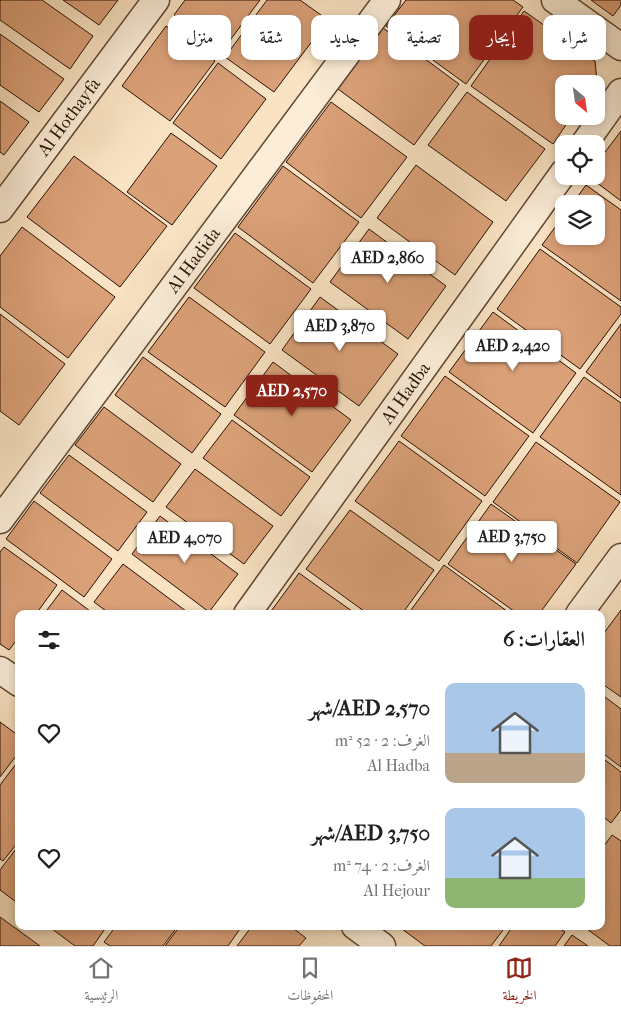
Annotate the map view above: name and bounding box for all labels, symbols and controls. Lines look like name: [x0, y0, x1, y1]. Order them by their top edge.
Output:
chip: منزل: [168, 15, 231, 60]
chip: شقة: [241, 15, 301, 60]
chip: جديد: [311, 15, 378, 60]
chip: تصفية: [388, 15, 459, 60]
chip: إيجار: [469, 15, 533, 60]
chip: شراء: [543, 15, 606, 60]
street label: Al Hothayfa: [33, 73, 106, 161]
north arrow: [555, 75, 605, 125]
map controls: [555, 75, 605, 245]
button: locate: [555, 135, 605, 185]
button: layers: [555, 195, 605, 245]
street label: Al Hadida: [162, 223, 225, 298]
pin: AED 2,860: [331, 242, 445, 284]
text: AED 2,860: [352, 248, 424, 267]
pin: AED 3,870: [283, 310, 397, 352]
text: AED 3,870: [305, 316, 375, 335]
pin: AED 2,420: [456, 330, 570, 372]
text: AED 2,420: [476, 336, 550, 355]
street label: Al Hadba: [376, 358, 435, 429]
pin: AED 2,570: [235, 374, 349, 417]
text: AED 2,570: [257, 381, 327, 400]
pin: AED 3,750: [455, 520, 569, 563]
pin: AED 4,070: [128, 522, 242, 564]
text: AED 3,750: [478, 527, 546, 546]
text: AED 4,070: [148, 528, 222, 547]
icon: filters: [35, 626, 63, 654]
text: العقارات: 6: [503, 627, 585, 651]
text: AED 2,570/شهر: [309, 696, 430, 720]
icon: home: [485, 703, 545, 763]
icon: heart: [35, 719, 63, 747]
text: الغرف: 2 · 52 m²: [335, 731, 430, 750]
text: Al Hadba: [367, 756, 430, 775]
text: AED 3,750/شهر: [311, 821, 430, 845]
icon: home: [485, 828, 545, 888]
icon: heart: [35, 844, 63, 872]
text: الغرف: 2 · 74 m²: [333, 856, 430, 875]
text: Al Hejour: [364, 881, 430, 900]
tab: الرئيسية: [85, 954, 118, 1009]
tab: المحفوظات: [287, 954, 333, 1009]
tab: الخريطة: [502, 954, 536, 1009]

